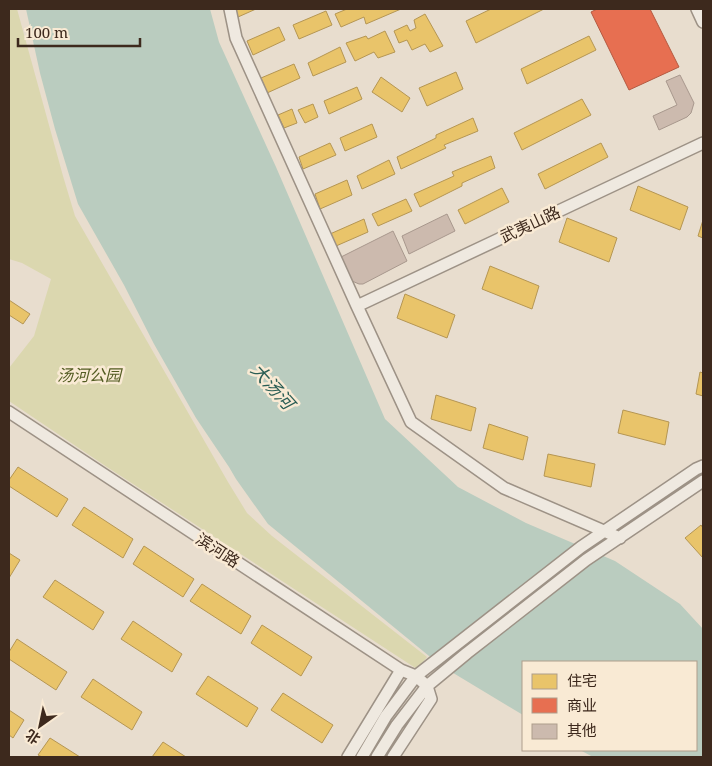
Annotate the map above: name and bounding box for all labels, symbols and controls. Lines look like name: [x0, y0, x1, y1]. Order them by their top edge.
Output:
scale bar: [18, 15, 140, 47]
text: 100 m: [25, 22, 68, 42]
street label: 武夷山路: [496, 201, 564, 247]
water label: 大汤河: [246, 358, 302, 416]
park label: 汤河公园: [57, 364, 123, 386]
street label: 滨河路: [192, 528, 244, 572]
legend: [522, 661, 697, 751]
text: 住宅: [567, 670, 597, 690]
text: 商业: [567, 695, 597, 715]
north arrow: [15, 701, 65, 751]
text: 其他: [567, 720, 597, 740]
text: 北: [22, 726, 44, 749]

